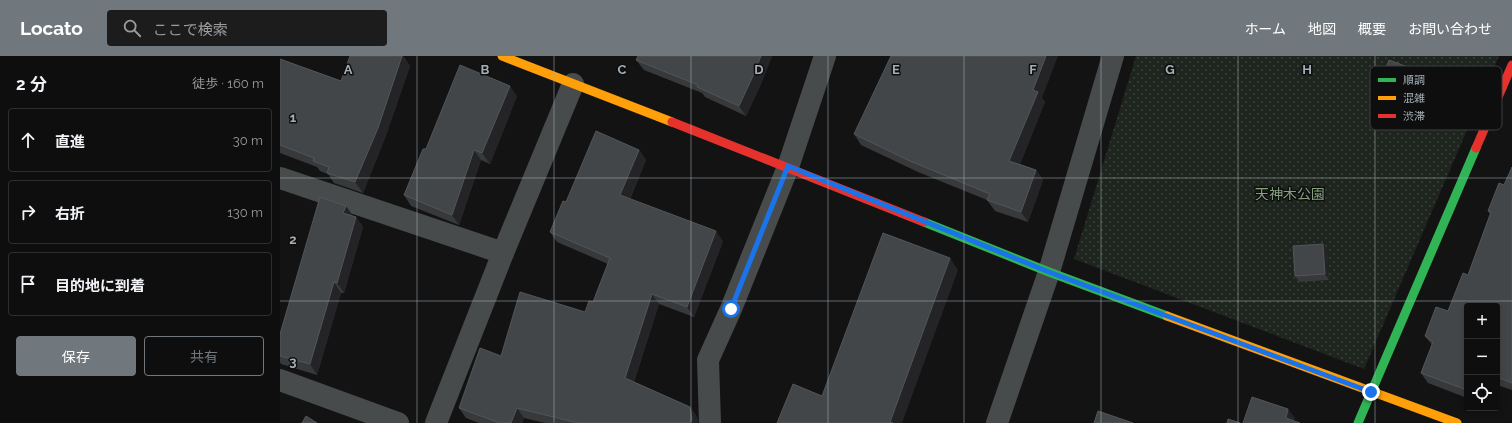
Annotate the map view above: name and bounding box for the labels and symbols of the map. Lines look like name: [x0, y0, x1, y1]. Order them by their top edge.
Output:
text: A: [344, 62, 353, 77]
text: B: [481, 62, 490, 77]
text: C: [618, 62, 627, 77]
text: D: [754, 62, 764, 77]
text: E: [892, 62, 900, 77]
text: F: [1029, 62, 1037, 77]
text: G: [1165, 62, 1175, 77]
text: H: [1302, 62, 1312, 77]
legend: [1370, 66, 1502, 130]
text: 順調: [1403, 74, 1425, 87]
text: 混雑: [1403, 92, 1425, 105]
text: 1: [290, 110, 297, 125]
text: 渋滞: [1403, 110, 1425, 123]
park label: 天神木公園: [1255, 186, 1325, 202]
text: 2: [289, 232, 297, 247]
route start: [722, 300, 740, 318]
text: 3: [289, 354, 297, 369]
route end: [1362, 383, 1380, 401]

